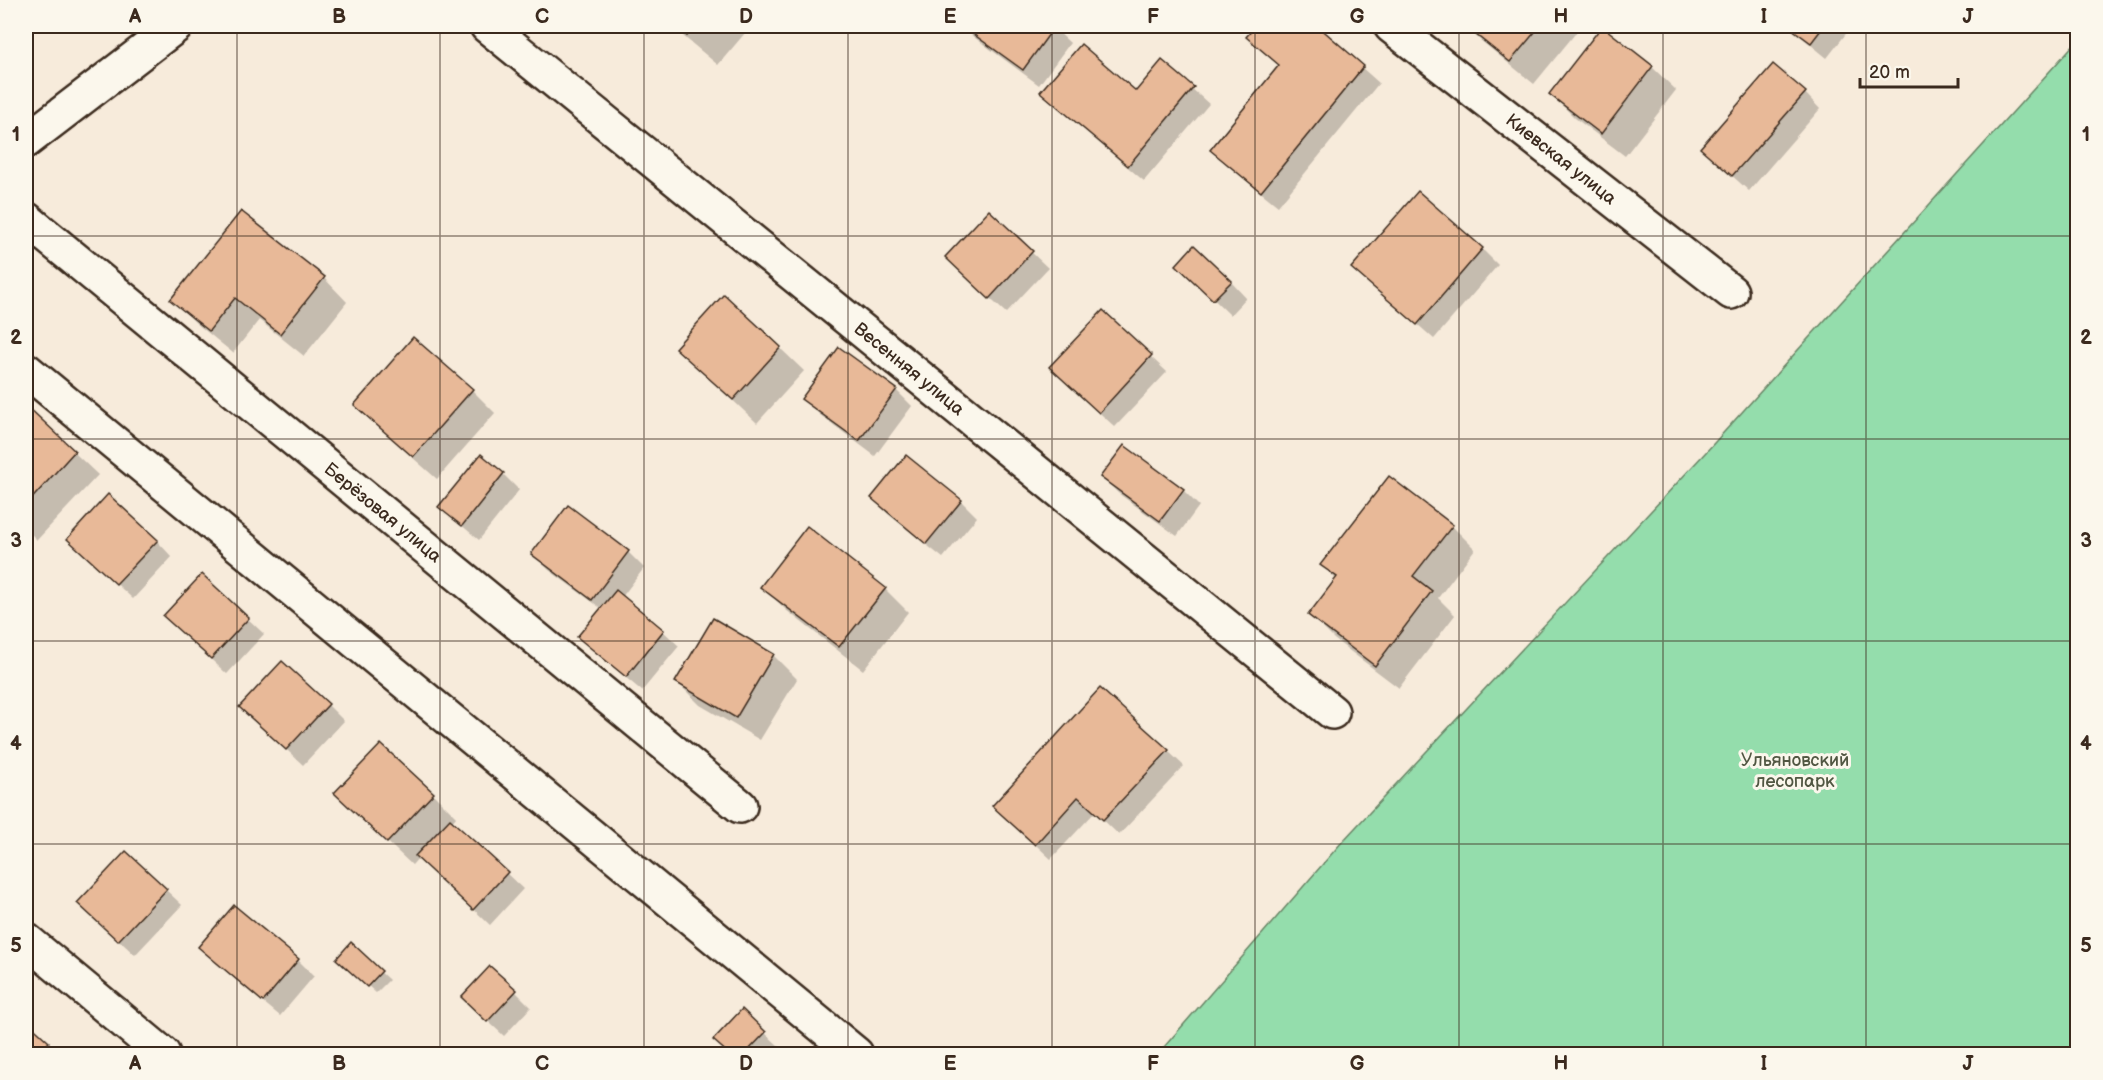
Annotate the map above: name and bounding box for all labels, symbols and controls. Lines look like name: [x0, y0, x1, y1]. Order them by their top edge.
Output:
text: A: [128, 5, 142, 29]
text: B: [332, 5, 346, 29]
text: C: [535, 5, 549, 29]
text: D: [739, 5, 753, 29]
text: E: [944, 5, 957, 29]
text: F: [1147, 5, 1159, 29]
text: G: [1350, 5, 1365, 29]
text: H: [1554, 5, 1568, 29]
text: I: [1761, 5, 1767, 29]
text: J: [1963, 5, 1975, 29]
scale bar: [1860, 51, 1958, 89]
text: 20 m: [1869, 62, 1910, 83]
street label: Киевская улица: [1502, 109, 1621, 209]
text: 1: [12, 123, 20, 147]
text: 1: [2082, 123, 2090, 147]
street label: Весенняя улица: [850, 318, 969, 420]
text: 2: [10, 326, 22, 350]
text: 2: [2080, 326, 2092, 350]
street label: Берёзовая улица: [320, 458, 446, 567]
text: 3: [10, 529, 22, 553]
text: 3: [2080, 529, 2092, 553]
text: 4: [10, 732, 22, 756]
text: 4: [2080, 732, 2092, 756]
park label: Ульяновский лесопарк: [1741, 750, 1849, 792]
text: 5: [10, 934, 22, 958]
text: 5: [2080, 934, 2092, 958]
text: A: [128, 1052, 142, 1076]
text: B: [332, 1052, 346, 1076]
text: C: [535, 1052, 549, 1076]
text: D: [739, 1052, 753, 1076]
text: E: [944, 1052, 957, 1076]
text: F: [1147, 1052, 1159, 1076]
text: G: [1350, 1052, 1365, 1076]
text: H: [1554, 1052, 1568, 1076]
text: I: [1761, 1052, 1767, 1076]
text: J: [1963, 1052, 1975, 1076]

